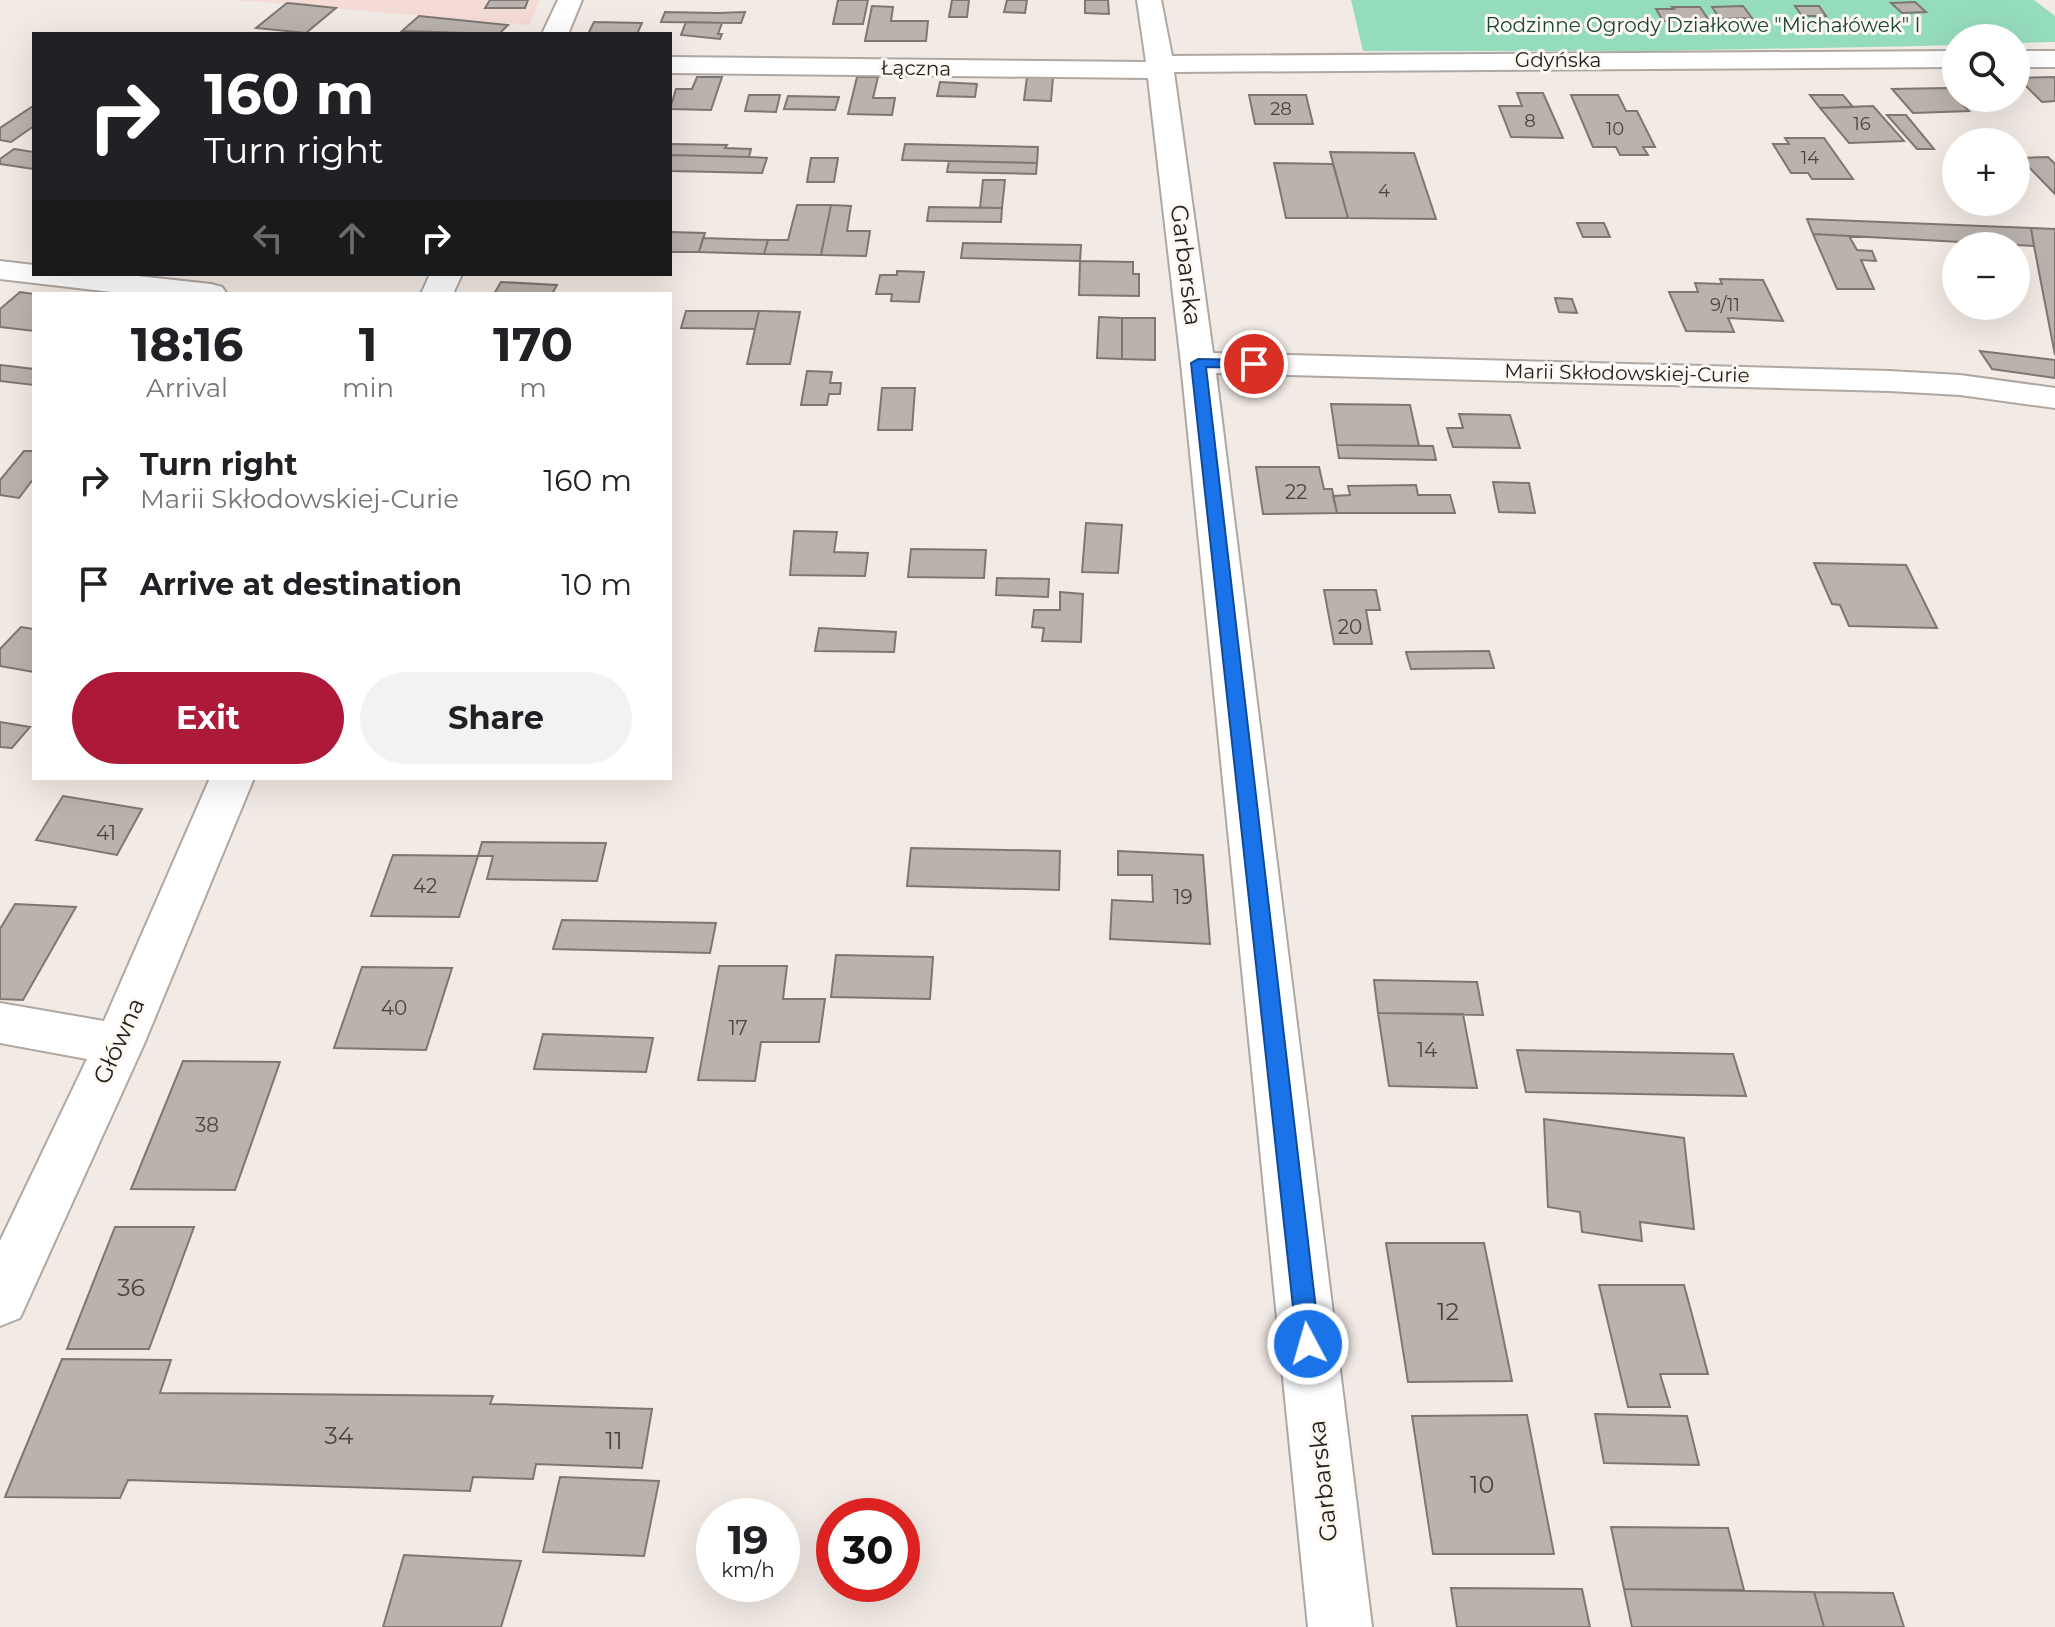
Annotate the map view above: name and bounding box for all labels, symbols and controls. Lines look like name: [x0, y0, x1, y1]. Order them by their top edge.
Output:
park label: Rodzinne Ogrody Działkowe "Michałówek" I: [1486, 13, 1920, 37]
map controls: [1942, 24, 2030, 320]
button: search: [1942, 24, 2030, 112]
street label: Gdyńska: [1515, 48, 1601, 72]
street label: Łączna: [881, 55, 951, 81]
text: 160 m: [204, 60, 374, 128]
icon: right: [72, 64, 176, 168]
house number: 28: [1270, 98, 1292, 120]
house number: 8: [1524, 110, 1536, 132]
house number: 16: [1853, 113, 1871, 135]
house number: 10: [1606, 118, 1624, 140]
text: Turn right: [204, 128, 384, 172]
button: +: [1942, 128, 2030, 216]
house number: 14: [1801, 147, 1819, 169]
house number: 4: [1378, 180, 1390, 202]
street label: Garbarska: [1165, 203, 1208, 327]
icon: left: [246, 216, 290, 260]
icon: ahead: [330, 216, 374, 260]
icon: right: [414, 216, 458, 260]
button: −: [1942, 232, 2030, 320]
house number: 9/11: [1710, 294, 1740, 316]
text: 18:16: [131, 315, 243, 373]
text: 1: [359, 315, 378, 373]
text: 170: [493, 315, 573, 373]
pin: [1220, 330, 1288, 398]
icon: arrive: [1232, 342, 1276, 386]
street label: Marii Skłodowskiej-Curie: [1504, 359, 1750, 387]
text: Arrival: [146, 372, 228, 404]
text: min: [342, 372, 394, 404]
text: m: [519, 372, 547, 404]
text: Turn right: [140, 446, 297, 483]
icon: right: [72, 458, 116, 502]
text: 160 m: [543, 462, 632, 499]
house number: 22: [1285, 480, 1307, 504]
text: Marii Skłodowskiej-Curie: [140, 483, 459, 515]
icon: arrive: [72, 562, 116, 606]
text: Arrive at destination: [140, 566, 462, 603]
text: 10 m: [562, 566, 632, 603]
house number: 20: [1338, 615, 1362, 639]
button: Exit: [72, 672, 344, 764]
button: Share: [360, 672, 632, 764]
house number: 41: [96, 821, 116, 845]
house number: 42: [413, 874, 437, 898]
house number: 19: [1173, 885, 1193, 909]
street label: Główna: [87, 993, 150, 1088]
house number: 40: [381, 996, 407, 1020]
house number: 17: [729, 1016, 748, 1040]
house number: 14: [1417, 1038, 1437, 1062]
house number: 38: [195, 1113, 219, 1137]
house number: 36: [117, 1273, 145, 1302]
house number: 12: [1437, 1297, 1459, 1326]
position arrow: [1266, 1302, 1350, 1386]
street label: Garbarska: [1302, 1419, 1343, 1543]
house number: 34: [324, 1421, 354, 1450]
house number: 11: [605, 1426, 623, 1455]
house number: 10: [1470, 1470, 1494, 1499]
speed limit sign: 30: [816, 1498, 920, 1602]
text: 19: [727, 1515, 769, 1564]
text: km/h: [721, 1558, 775, 1582]

